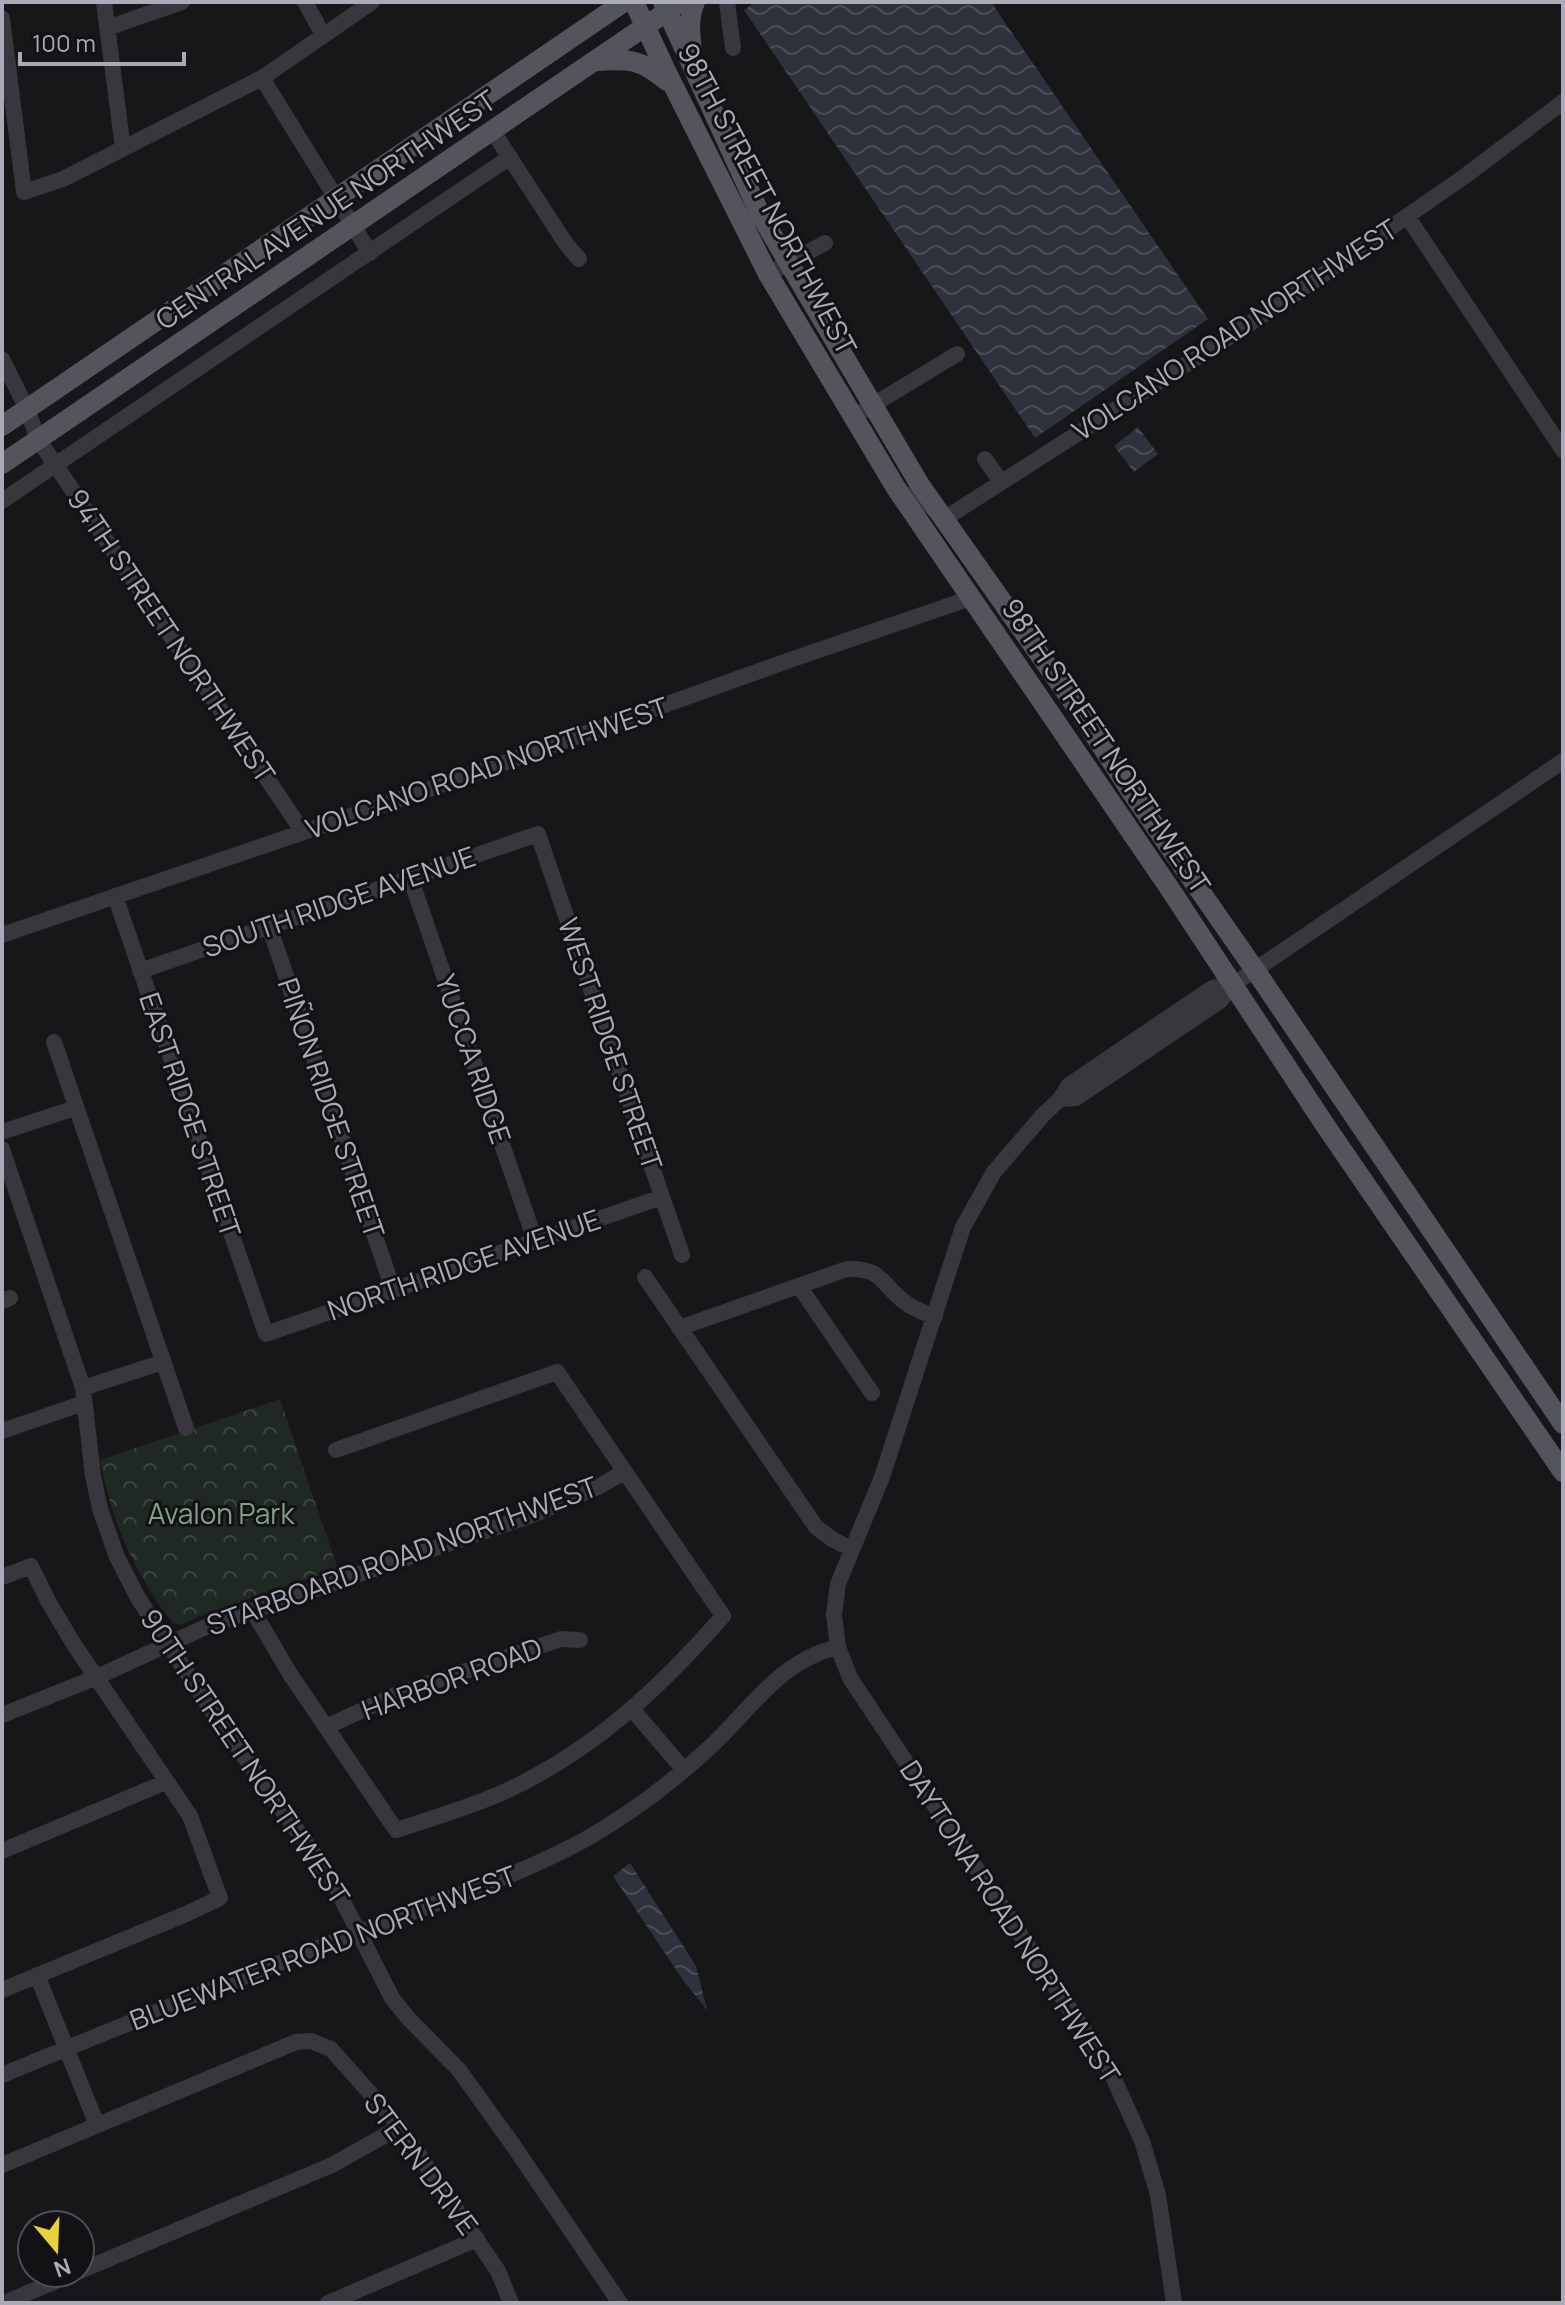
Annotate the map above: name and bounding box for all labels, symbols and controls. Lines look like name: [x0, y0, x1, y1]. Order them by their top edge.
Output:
scale bar: [20, 16, 184, 66]
text: 100 m: [32, 26, 96, 59]
street label: 98TH STREET NORTHWEST: [669, 36, 867, 362]
street label: CENTRAL AVENUE NORTHWEST: [148, 81, 503, 338]
street label: VOLCANO ROAD NORTHWEST: [1064, 209, 1405, 449]
street label: 94TH STREET NORTHWEST: [59, 481, 285, 790]
street label: 98TH STREET NORTHWEST: [994, 590, 1220, 901]
street label: VOLCANO ROAD NORTHWEST: [300, 687, 673, 847]
street label: SOUTH RIDGE AVENUE: [197, 836, 480, 966]
street label: WEST RIDGE STREET: [550, 912, 672, 1175]
street label: YUCCA RIDGE: [427, 969, 521, 1148]
street label: PIÑON RIDGE STREET: [270, 973, 394, 1243]
street label: EAST RIDGE STREET: [131, 987, 251, 1242]
street label: NORTH RIDGE AVENUE: [322, 1199, 605, 1329]
street label: STARBOARD ROAD NORTHWEST: [201, 1466, 603, 1644]
park label: Avalon Park: [148, 1494, 295, 1532]
street label: 90TH STREET NORTHWEST: [132, 1601, 359, 1912]
street label: HARBOR ROAD: [356, 1628, 547, 1728]
street label: DAYTONA ROAD NORTHWEST: [892, 1753, 1130, 2091]
street label: BLUEWATER ROAD NORTHWEST: [124, 1856, 522, 2038]
street label: STERN DRIVE: [356, 2085, 488, 2242]
north arrow: [16, 2209, 96, 2289]
text: N: [50, 2251, 75, 2285]

